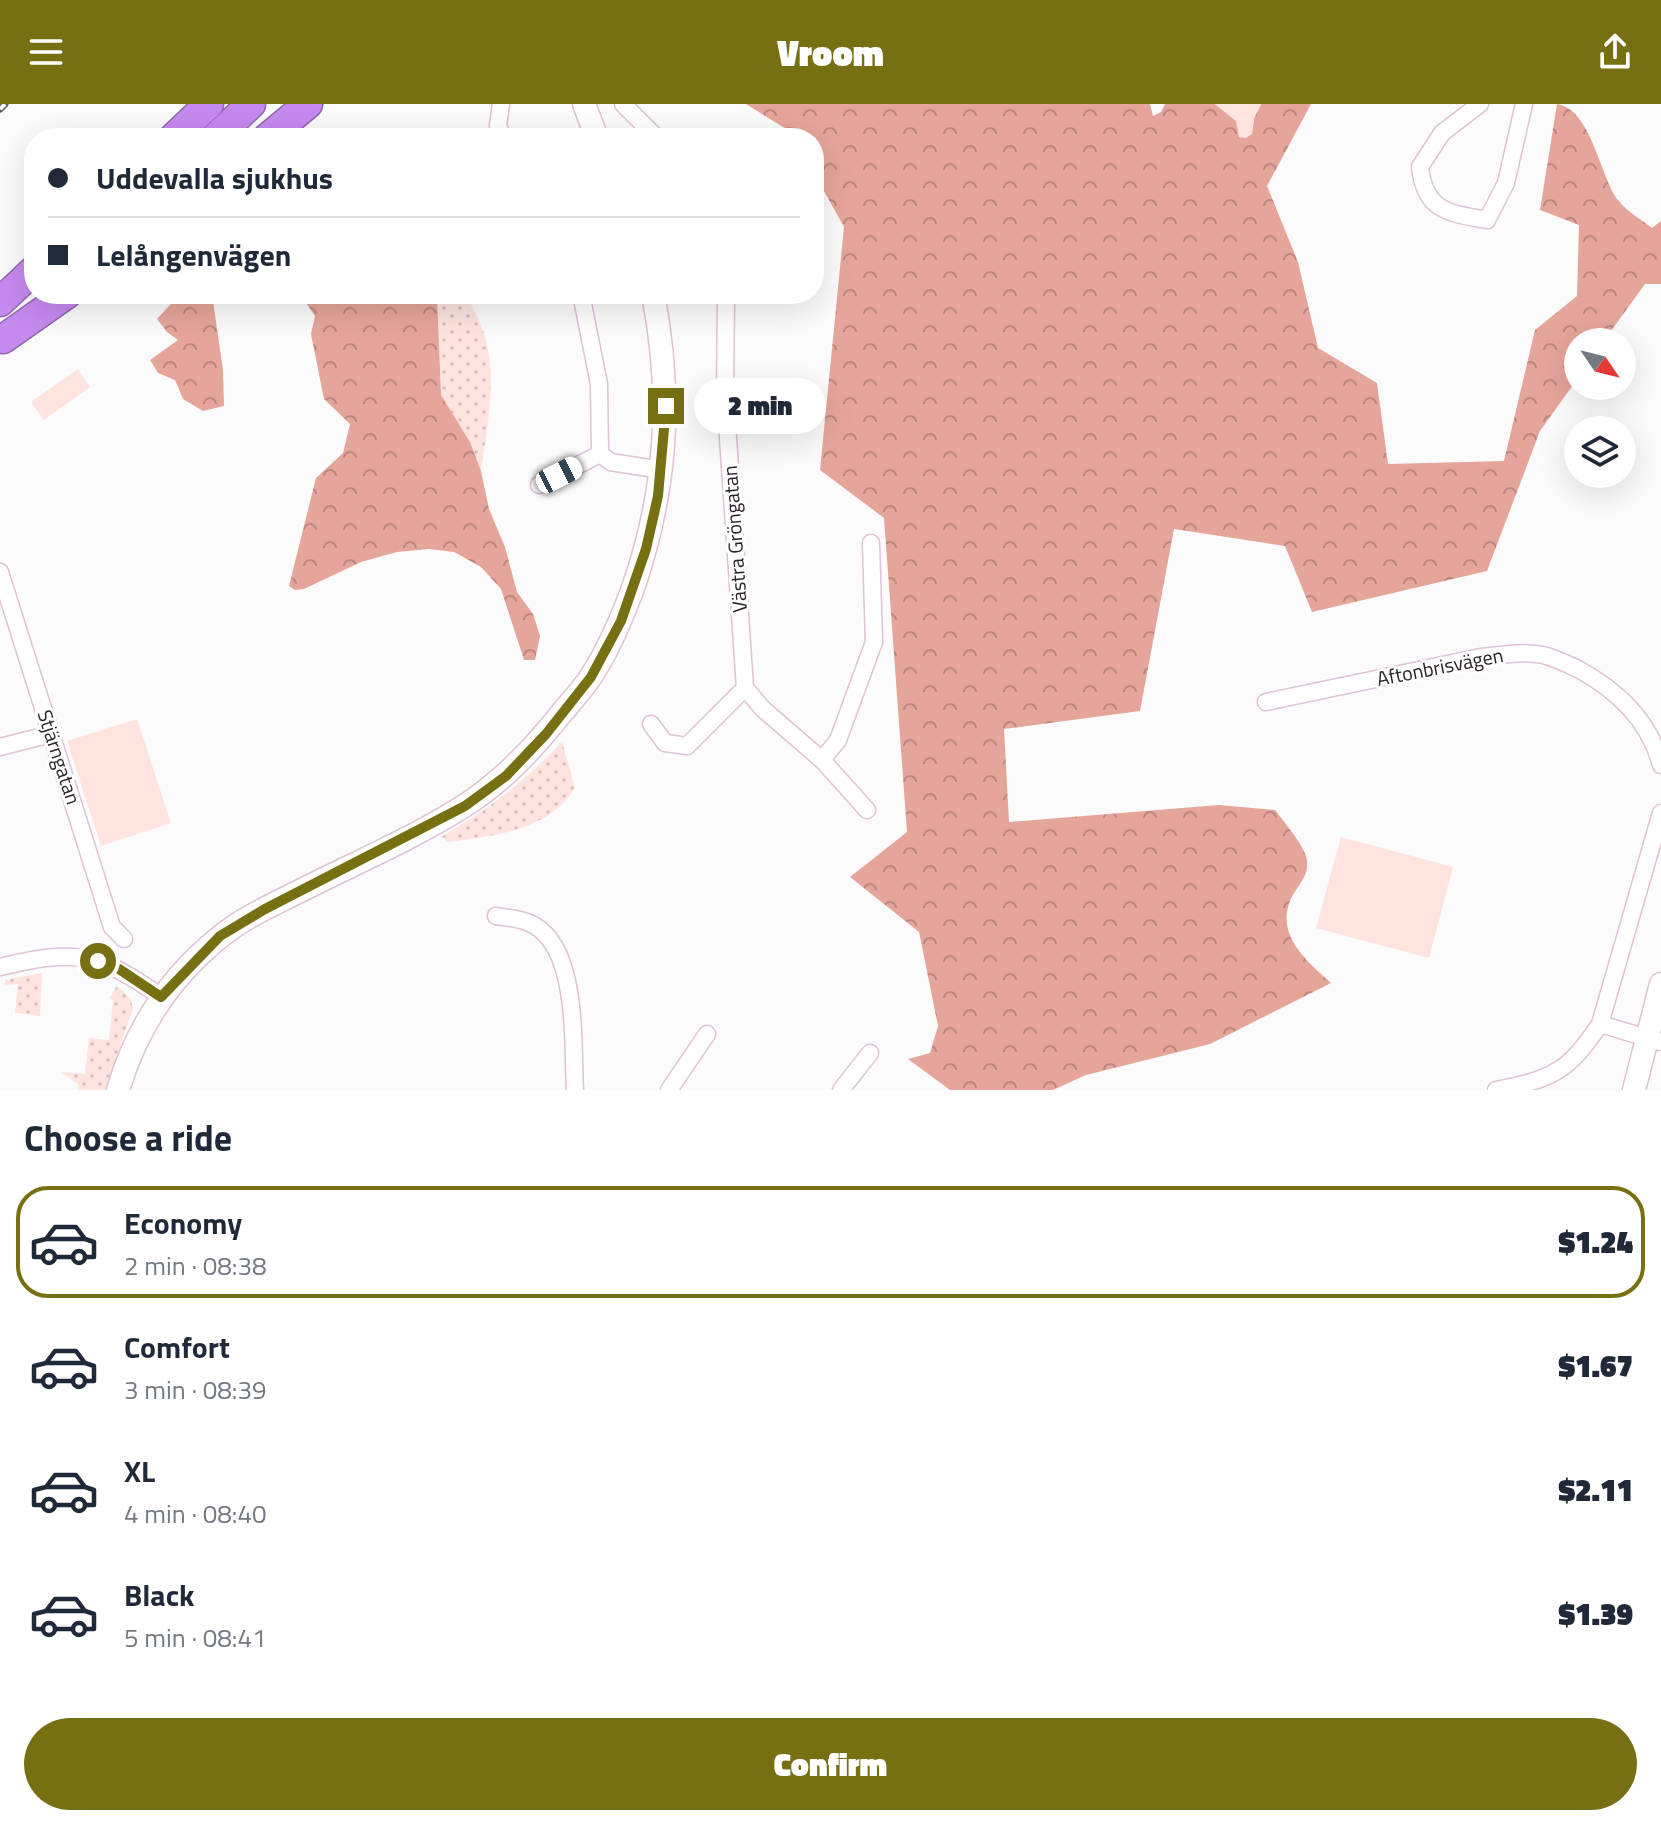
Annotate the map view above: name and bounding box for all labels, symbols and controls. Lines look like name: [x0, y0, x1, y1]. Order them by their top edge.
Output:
text: Vroom: [777, 25, 884, 80]
icon: menu: [24, 30, 68, 74]
icon: share: [1593, 30, 1637, 74]
text: Uddevalla sjukhus: [96, 155, 333, 201]
text: Lelångenvägen: [96, 232, 291, 278]
north arrow: [1564, 328, 1636, 400]
map controls: [1564, 328, 1636, 488]
callout: 2 min: [694, 378, 826, 434]
text: 2 min: [728, 386, 792, 425]
route end: [648, 388, 684, 424]
button: layers: [1564, 416, 1636, 488]
car: [532, 453, 586, 497]
street label: Västra Gröngatan: [714, 465, 755, 614]
street label: Aftonbrisvägen: [1374, 639, 1506, 694]
street label: Stjärngatan: [30, 706, 89, 808]
route start: [80, 943, 116, 979]
text: Choose a ride: [24, 1110, 232, 1165]
text: Economy: [124, 1200, 242, 1246]
icon: car: [28, 1206, 100, 1278]
text: $1.24: [1559, 1219, 1633, 1265]
text: 2 min · 08:38: [124, 1246, 267, 1285]
text: Comfort: [124, 1324, 230, 1370]
icon: car: [28, 1330, 100, 1402]
text: $1.67: [1559, 1343, 1633, 1389]
text: 3 min · 08:39: [124, 1370, 267, 1409]
text: XL: [124, 1448, 155, 1494]
icon: car: [28, 1454, 100, 1526]
text: $2.11: [1559, 1467, 1633, 1513]
text: 4 min · 08:40: [124, 1494, 267, 1533]
text: Black: [124, 1572, 195, 1618]
icon: car: [28, 1578, 100, 1650]
text: $1.39: [1559, 1591, 1633, 1637]
text: 5 min · 08:41: [124, 1618, 267, 1657]
button: Confirm: [24, 1718, 1637, 1810]

